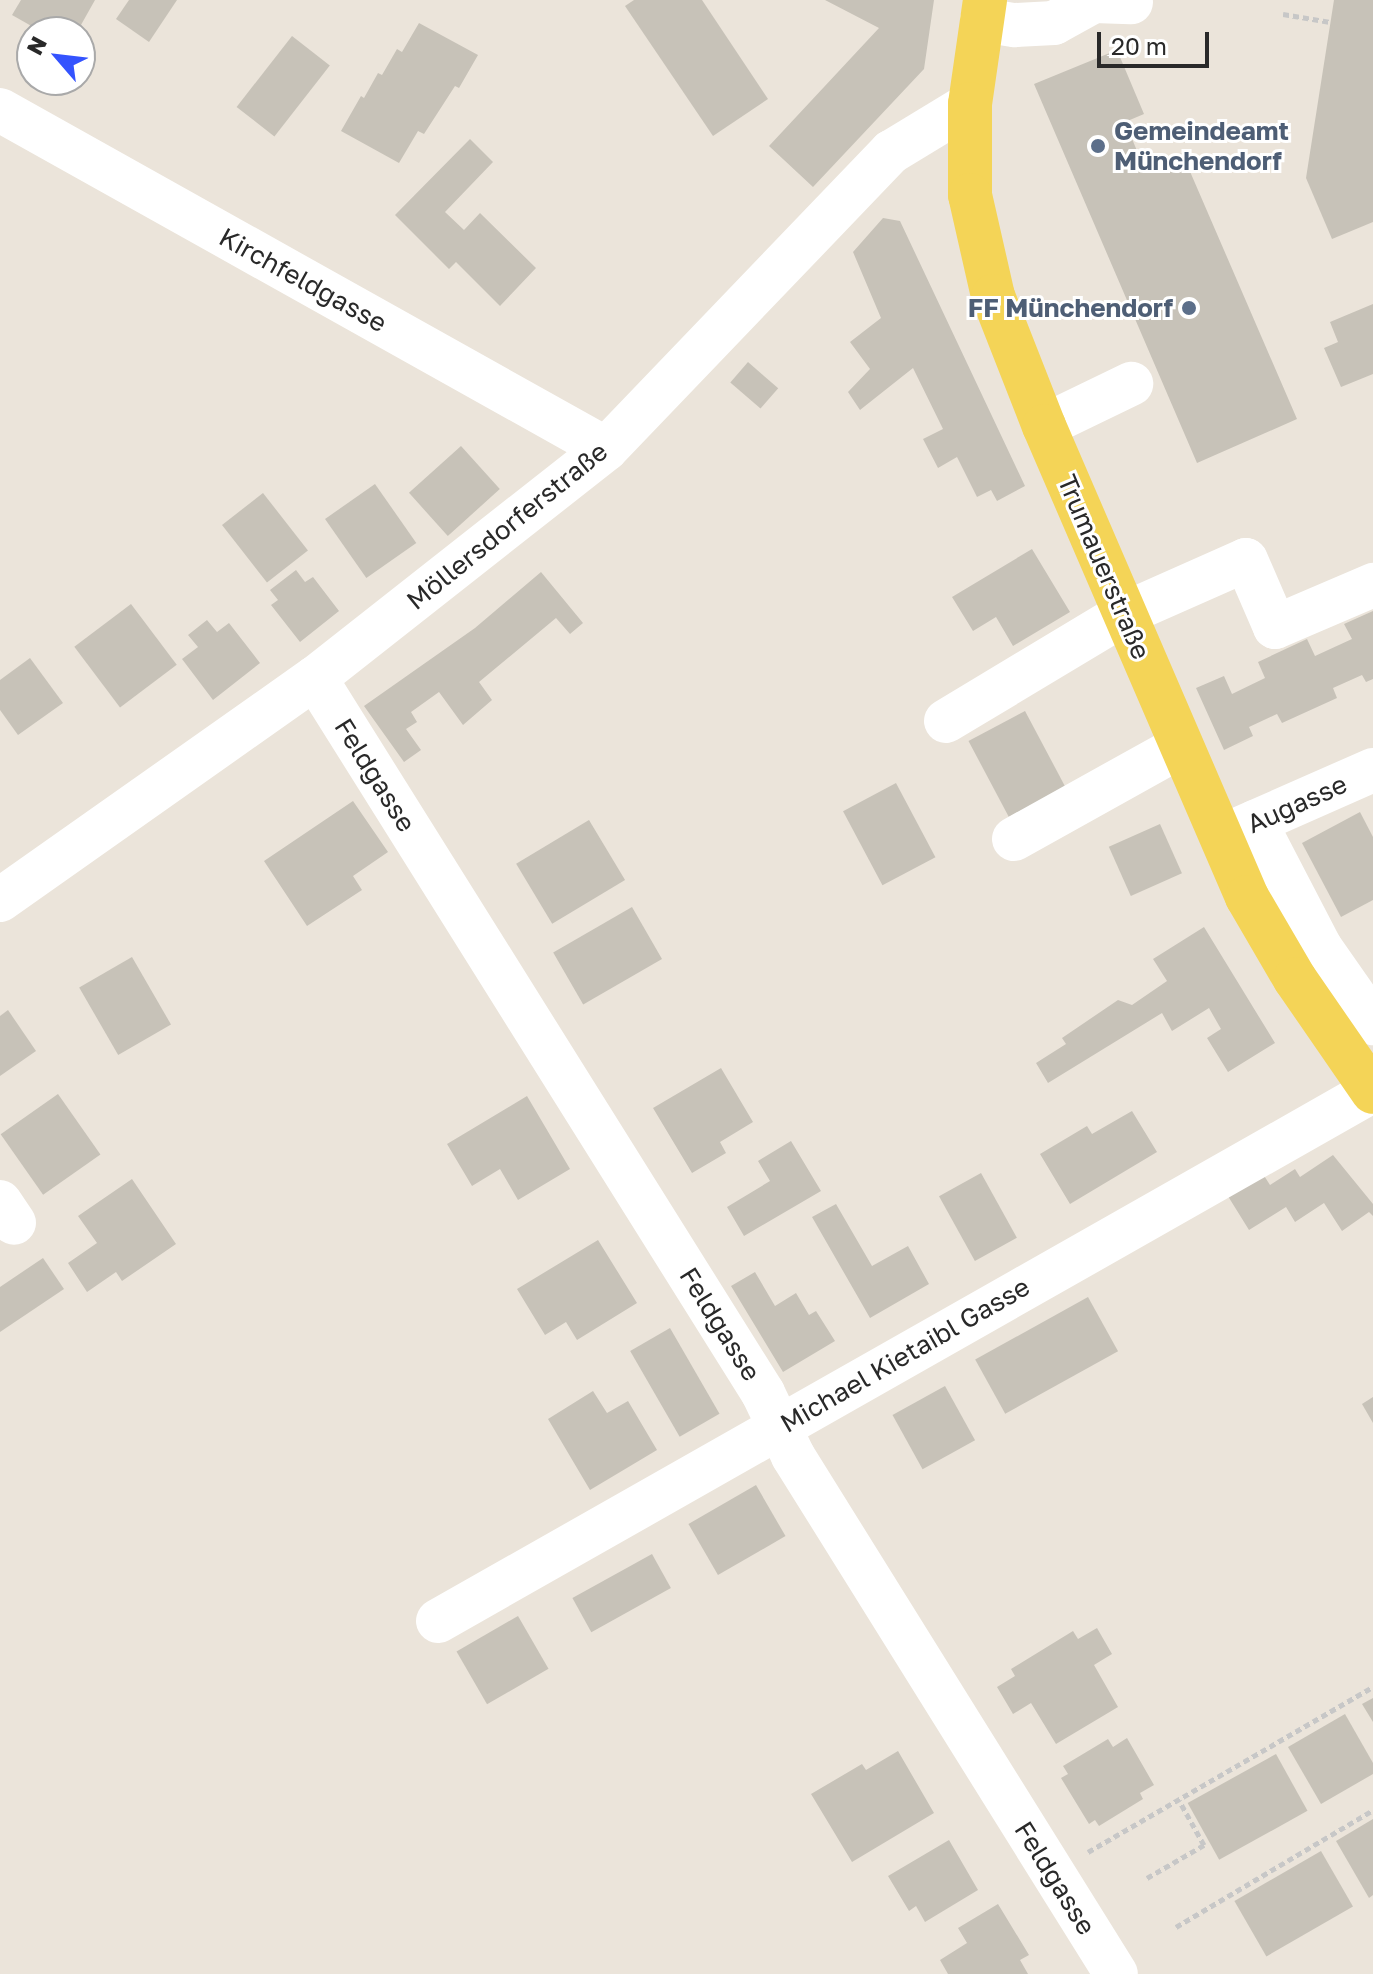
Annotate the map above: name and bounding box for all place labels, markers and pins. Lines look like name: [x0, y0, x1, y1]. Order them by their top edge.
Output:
place label: Gemeindeamt Münchendorf: [1114, 115, 1289, 176]
marker: Gemeindeamt Münchendorf: [1089, 137, 1107, 155]
place label: FF Münchendorf: [968, 292, 1173, 324]
marker: FF Münchendorf: [1180, 299, 1198, 317]

